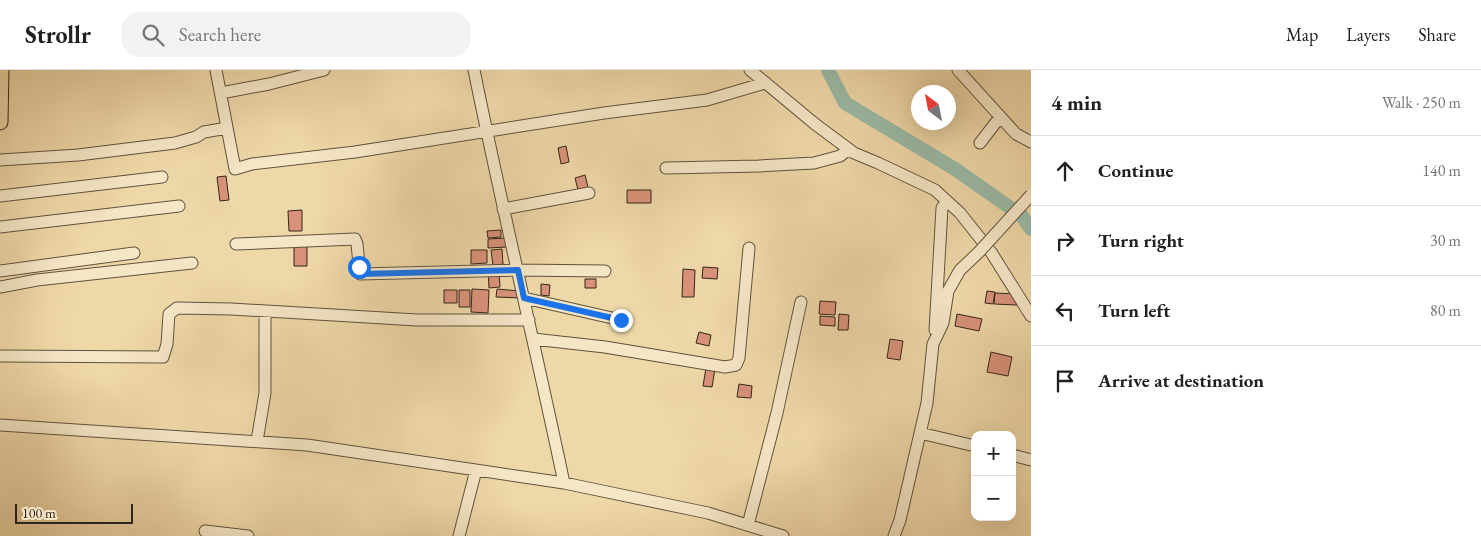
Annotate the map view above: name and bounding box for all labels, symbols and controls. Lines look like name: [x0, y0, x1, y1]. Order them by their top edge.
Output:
search box: [121, 12, 471, 57]
text: Strollr: [25, 19, 91, 50]
icon: search: [139, 21, 167, 49]
text: Search here: [179, 22, 261, 47]
text: Map: [1286, 23, 1318, 46]
text: Layers: [1346, 23, 1390, 46]
text: Share: [1418, 23, 1456, 46]
north arrow: [911, 85, 956, 130]
text: 4 min: [1051, 89, 1102, 116]
text: Walk · 250 m: [1382, 92, 1461, 113]
icon: ahead: [1051, 157, 1079, 185]
text: Continue: [1098, 158, 1173, 183]
text: 140 m: [1422, 160, 1461, 181]
icon: right: [1051, 227, 1079, 255]
text: Turn right: [1098, 228, 1184, 253]
text: 30 m: [1430, 230, 1461, 251]
route start: [348, 256, 371, 279]
icon: left: [1051, 297, 1079, 325]
text: Turn left: [1098, 298, 1170, 323]
text: 80 m: [1430, 300, 1461, 321]
route end: [610, 309, 633, 332]
icon: arrive: [1051, 367, 1079, 395]
text: Arrive at destination: [1098, 368, 1264, 393]
map controls: [971, 431, 1016, 521]
button: +: [971, 431, 1016, 476]
button: −: [971, 476, 1016, 521]
scale bar: [15, 501, 132, 524]
text: 100 m: [22, 504, 56, 522]

